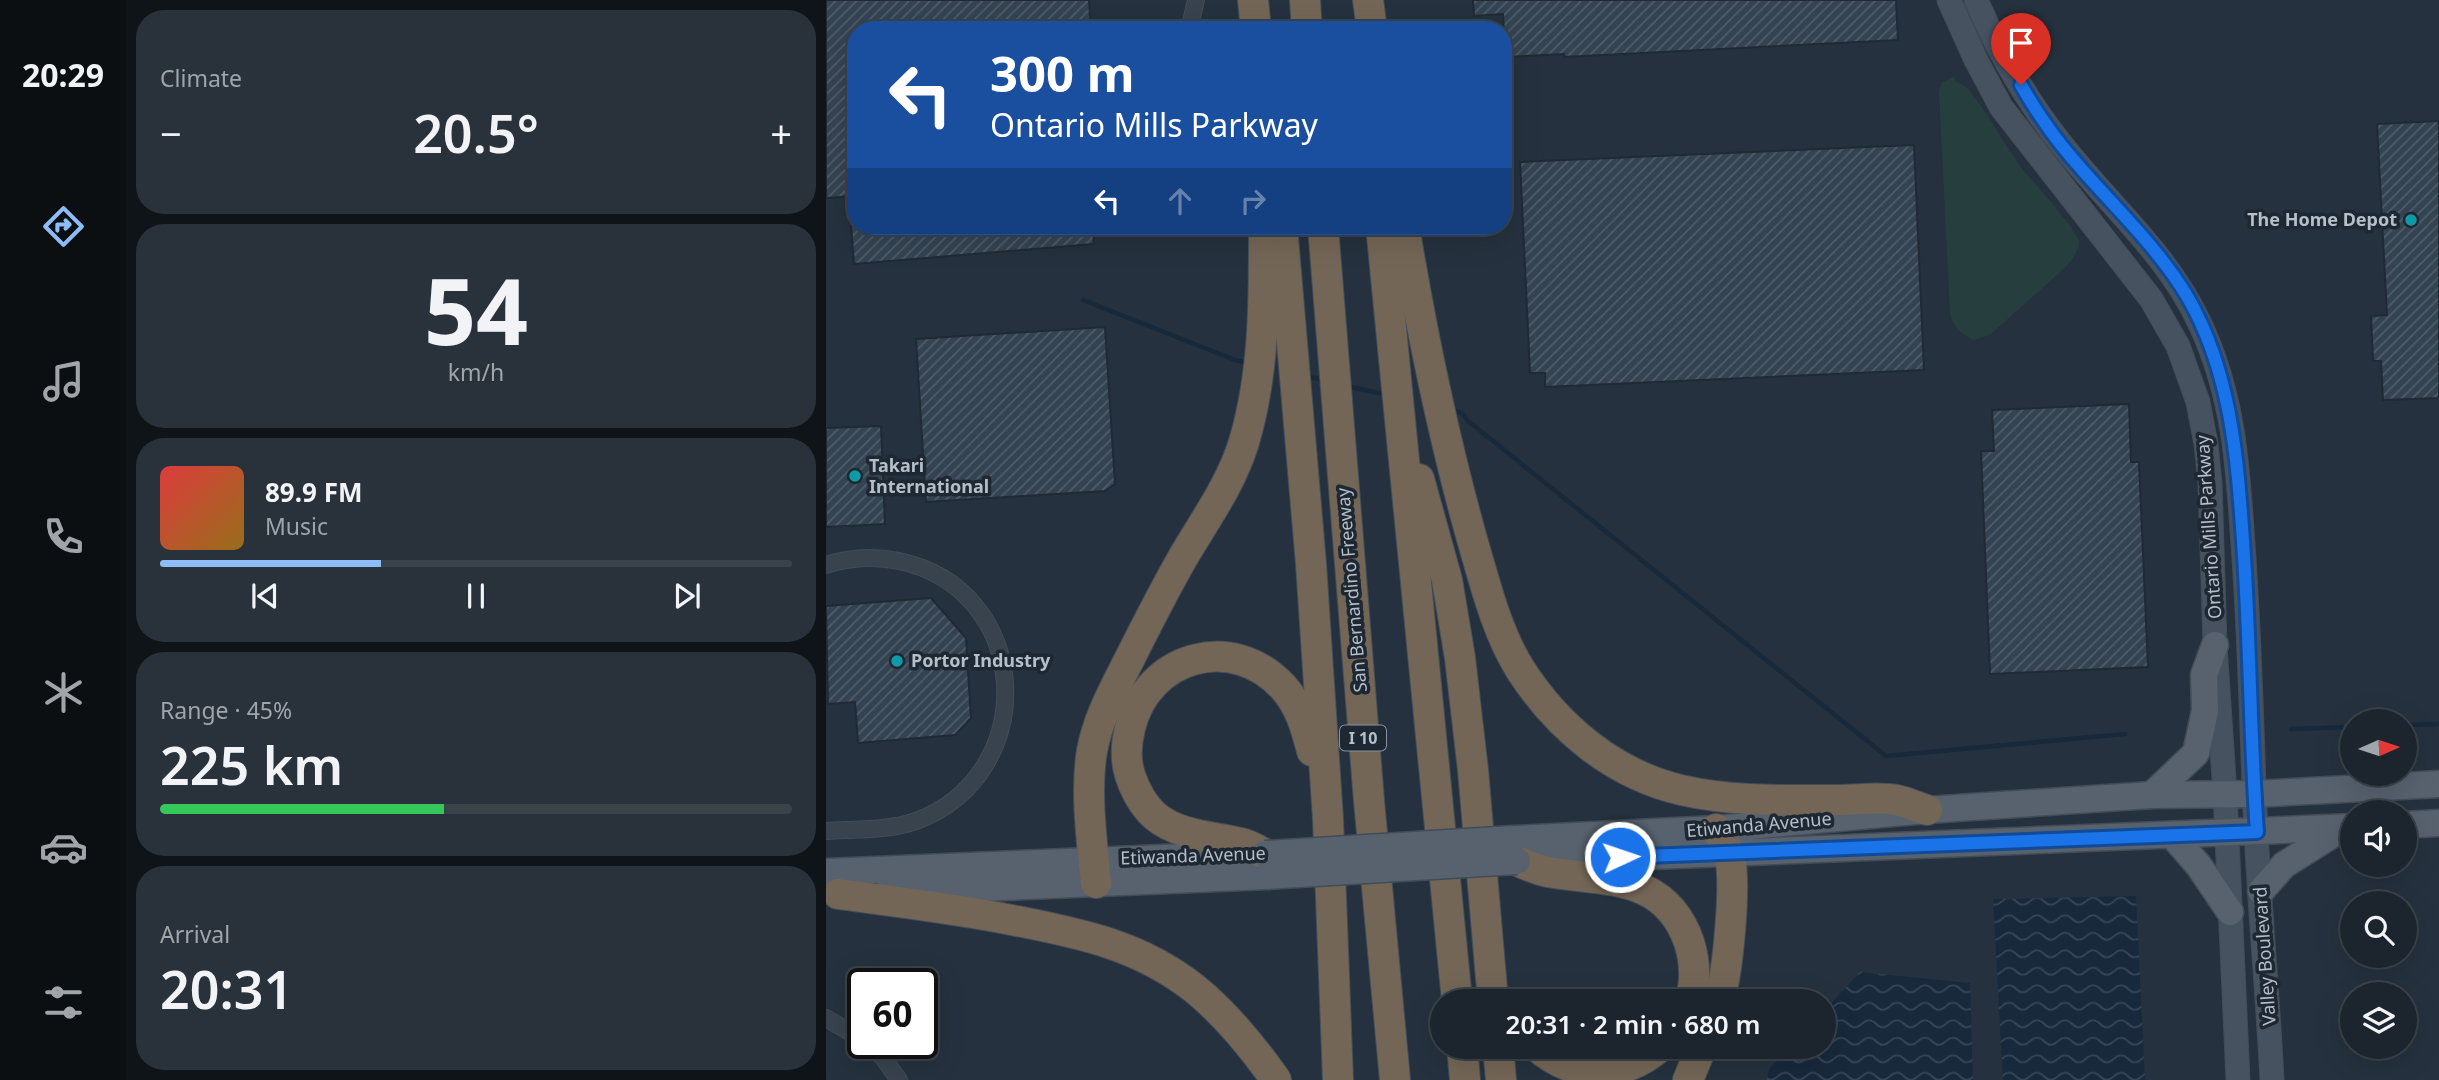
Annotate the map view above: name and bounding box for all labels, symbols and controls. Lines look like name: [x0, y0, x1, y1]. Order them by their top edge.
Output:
pin: [1991, 13, 2051, 85]
icon: arrive: [2002, 24, 2040, 62]
text: 300 m: [990, 40, 1135, 106]
icon: left: [875, 49, 966, 140]
text: 20:29: [22, 53, 104, 96]
text: Climate: [160, 62, 242, 94]
text: 20.5°: [413, 97, 539, 168]
text: Ontario Mills Parkway: [990, 103, 1318, 146]
text: −: [160, 107, 182, 159]
text: +: [770, 107, 792, 159]
icon: left: [1088, 182, 1126, 220]
icon: ahead: [1161, 182, 1199, 220]
icon: right: [1234, 182, 1272, 220]
icon: directions: [39, 202, 88, 251]
place label: The Home Depot: [2247, 207, 2397, 231]
marker: The Home Depot: [2403, 212, 2419, 228]
text: 54: [424, 248, 528, 372]
text: km/h: [448, 356, 504, 388]
icon: music: [39, 357, 88, 406]
street label: Ontario Mills Parkway: [2190, 433, 2226, 620]
place label: Takari International: [869, 453, 989, 498]
marker: Takari International: [847, 468, 863, 484]
text: 89.9 FM: [265, 474, 362, 510]
street label: San Bernardino Freeway: [1330, 486, 1372, 694]
text: Music: [265, 510, 328, 542]
icon: phone: [39, 512, 88, 561]
icon: previous: [246, 577, 284, 615]
icon: pause: [457, 577, 495, 615]
icon: next: [668, 577, 706, 615]
place label: Portor Industry: [911, 648, 1051, 672]
marker: Portor Industry: [889, 653, 905, 669]
icon: climate: [39, 668, 88, 717]
text: Range · 45%: [160, 694, 292, 726]
north arrow: [2340, 709, 2417, 786]
map controls: [2340, 709, 2417, 1059]
road number: I 10: [1340, 726, 1386, 750]
text: 225 km: [160, 729, 343, 800]
button: sound: [2340, 800, 2417, 877]
street label: Etiwanda Avenue: [1685, 806, 1832, 842]
position arrow: [1583, 820, 1657, 894]
icon: car: [39, 823, 88, 872]
street label: Etiwanda Avenue: [1120, 840, 1266, 870]
street label: Valley Boulevard: [2247, 886, 2281, 1026]
button: search: [2340, 891, 2417, 968]
text: Arrival: [160, 918, 230, 950]
text: 20:31: [160, 953, 293, 1024]
speed limit sign: 60: [847, 968, 938, 1059]
icon: filters: [39, 978, 88, 1027]
button: layers: [2340, 982, 2417, 1059]
text: 20:31 · 2 min · 680 m: [1506, 1006, 1760, 1042]

